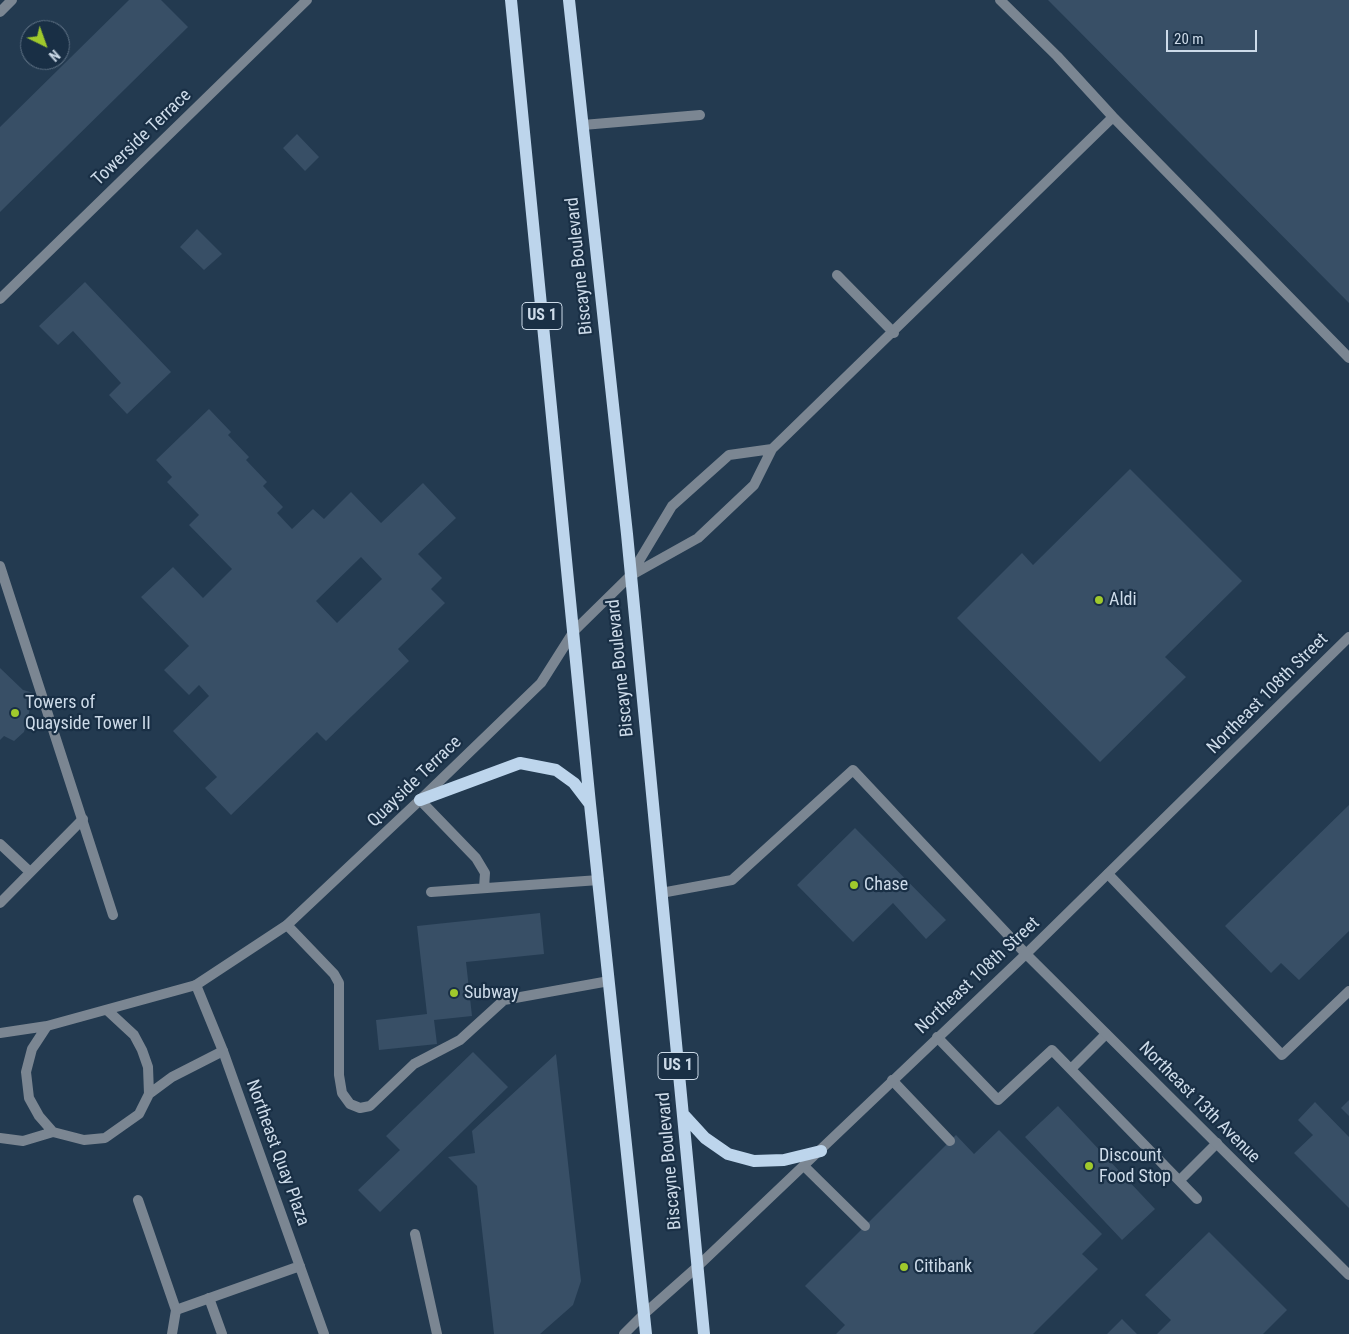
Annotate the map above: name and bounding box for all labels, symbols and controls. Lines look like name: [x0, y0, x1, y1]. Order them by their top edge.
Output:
north arrow: [20, 20, 70, 70]
scale bar: [1169, 20, 1260, 52]
text: 20 m: [1174, 30, 1204, 48]
text: N: [46, 47, 63, 64]
street label: Towerside Terrace: [88, 85, 196, 191]
street label: Biscayne Boulevard: [562, 196, 598, 336]
road number: US 1: [522, 302, 562, 330]
place label: Aldi: [1109, 589, 1137, 611]
marker: Aldi: [1093, 594, 1105, 606]
street label: Biscayne Boulevard: [603, 598, 639, 738]
street label: Northeast 108th Street: [1203, 629, 1333, 759]
place label: Towers of Quayside Tower II: [25, 692, 151, 734]
marker: Towers of Quayside Tower II: [9, 707, 21, 719]
street label: Quayside Terrace: [364, 732, 466, 832]
place label: Chase: [864, 874, 908, 896]
marker: Chase: [848, 879, 860, 891]
street label: Northeast 108th Street: [911, 913, 1045, 1039]
place label: Subway: [464, 982, 519, 1004]
marker: Subway: [448, 987, 460, 999]
street label: Northeast 13th Avenue: [1134, 1038, 1264, 1168]
road number: US 1: [658, 1052, 698, 1080]
street label: Northeast Quay Plaza: [241, 1077, 313, 1229]
street label: Biscayne Boulevard: [653, 1091, 687, 1231]
place label: Discount Food Stop: [1099, 1145, 1171, 1188]
marker: Discount Food Stop: [1083, 1160, 1095, 1172]
place label: Citibank: [914, 1256, 972, 1278]
marker: Citibank: [898, 1261, 910, 1273]

